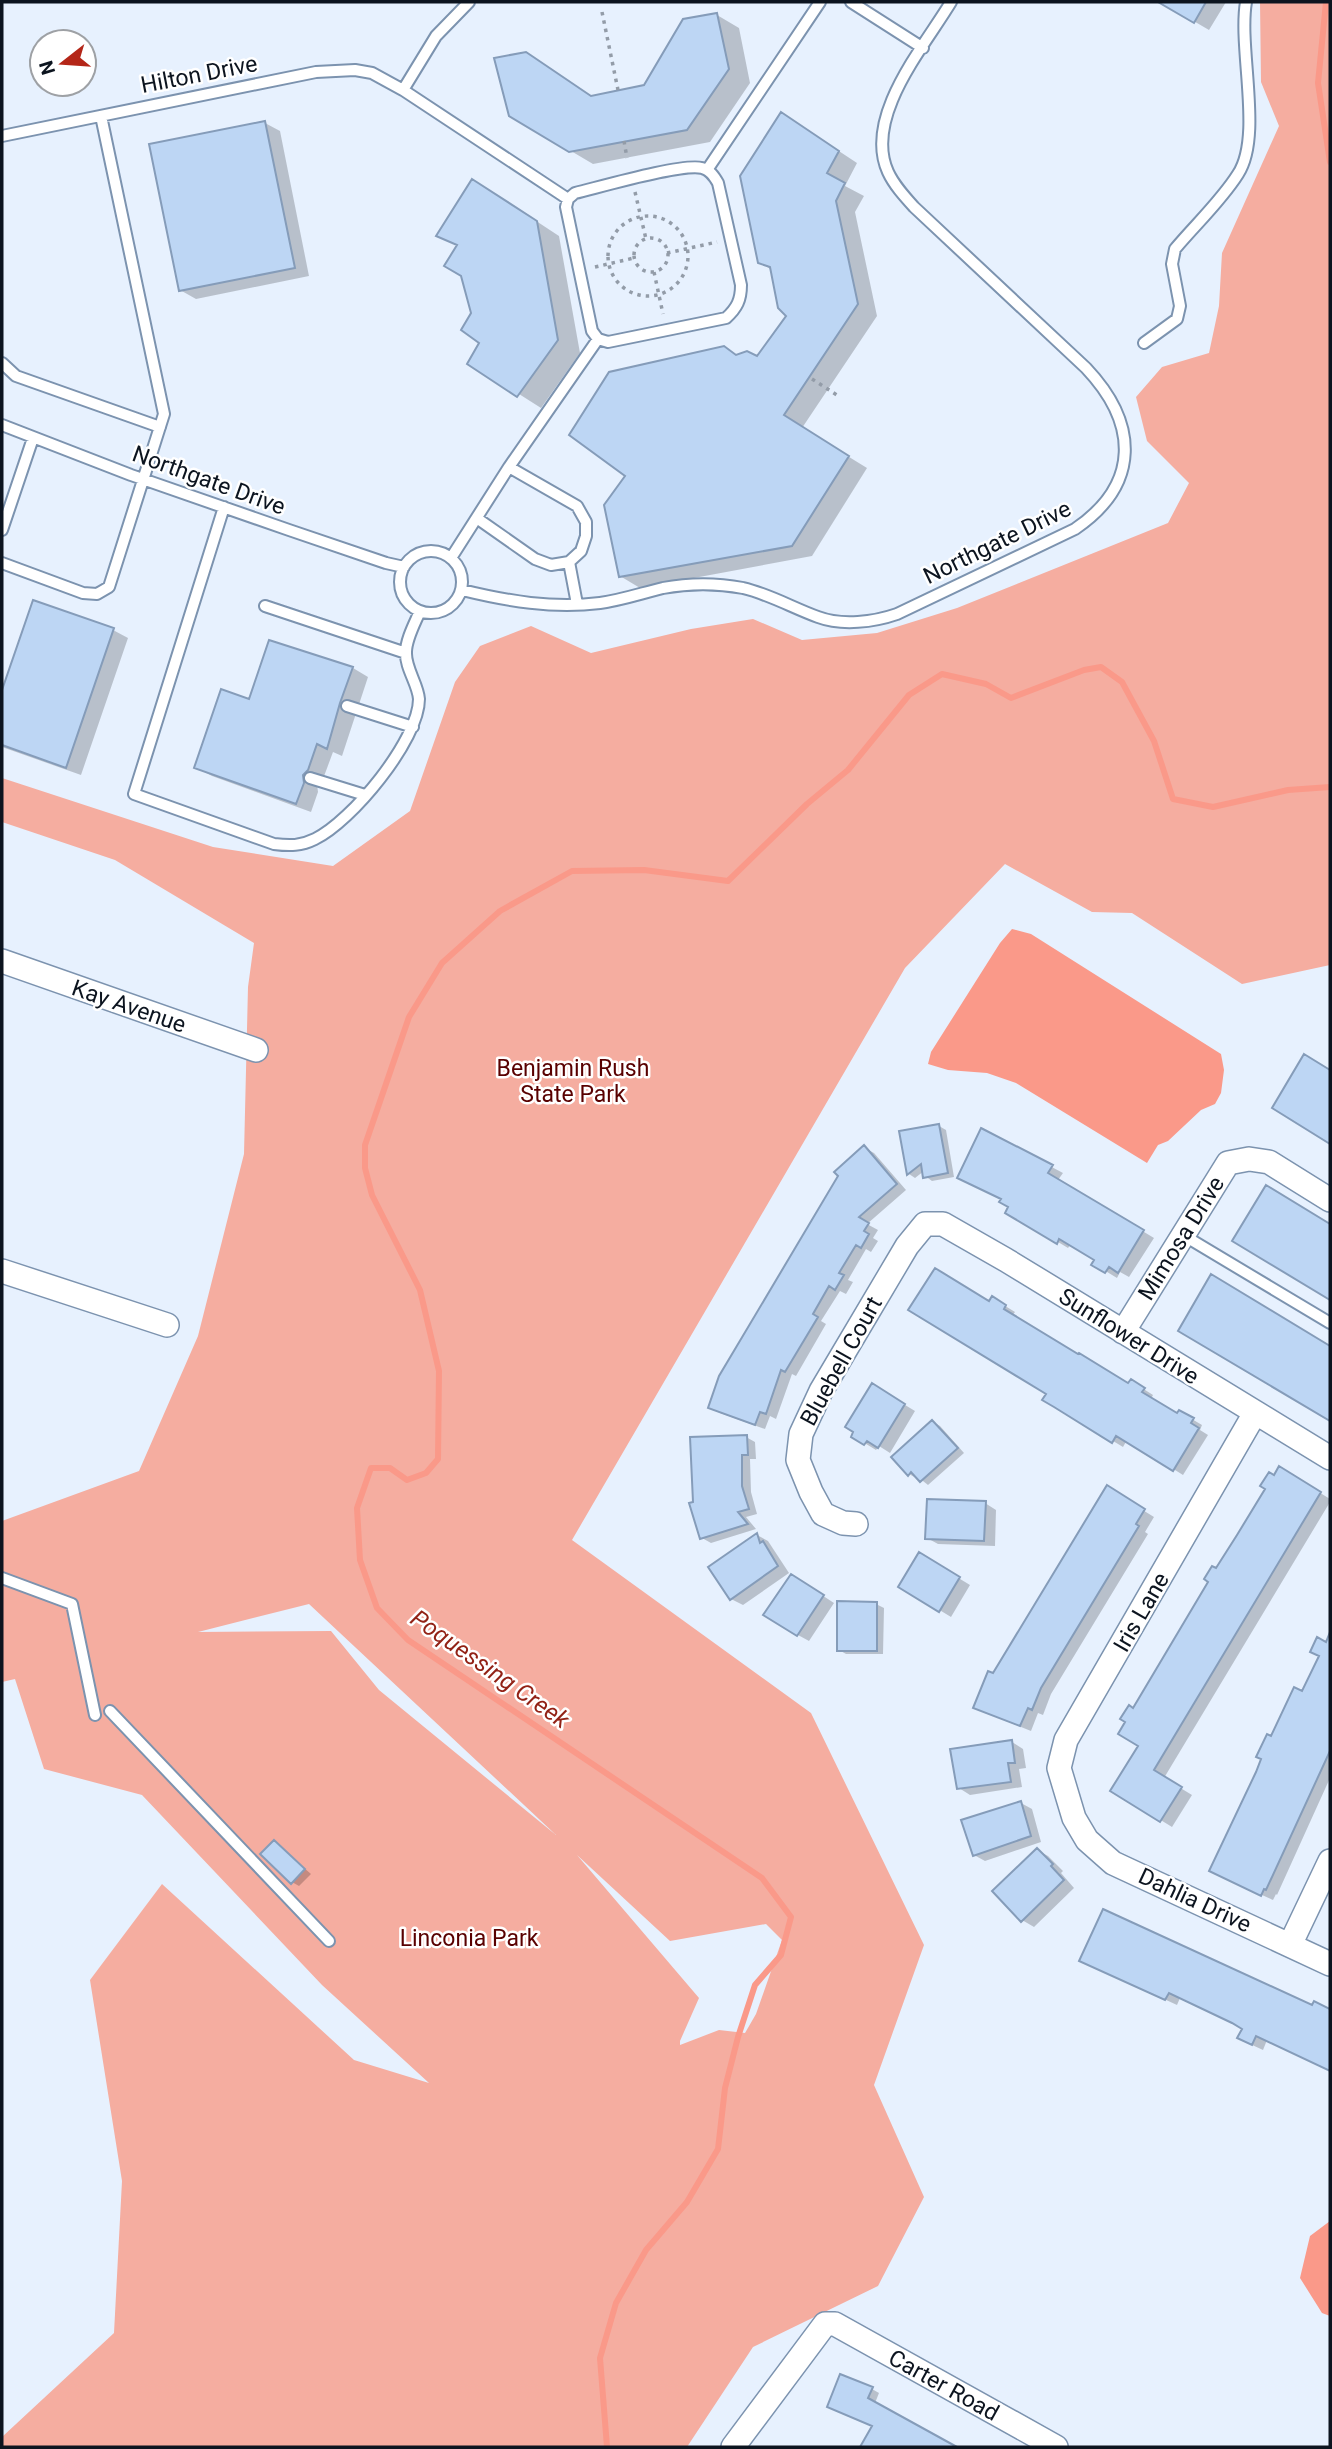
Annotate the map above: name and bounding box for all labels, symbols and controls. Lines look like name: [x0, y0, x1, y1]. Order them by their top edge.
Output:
north arrow: [28, 28, 98, 98]
street label: Hilton Drive: [139, 50, 260, 99]
text: N: [34, 58, 60, 78]
street label: Northgate Drive: [129, 440, 289, 521]
street label: Northgate Drive: [919, 495, 1075, 590]
street label: Kay Avenue: [68, 974, 189, 1039]
park label: Benjamin Rush State Park: [497, 1055, 649, 1108]
street label: Mimosa Drive: [1133, 1171, 1230, 1305]
street label: Sunflower Drive: [1054, 1283, 1204, 1390]
street label: Bluebell Court: [795, 1292, 888, 1431]
street label: Iris Lane: [1108, 1568, 1175, 1657]
water label: Poquessing Creek: [405, 1604, 576, 1735]
street label: Dahlia Drive: [1134, 1863, 1255, 1938]
park label: Linconia Park: [400, 1925, 539, 1952]
street label: Carter Road: [884, 2344, 1004, 2427]

